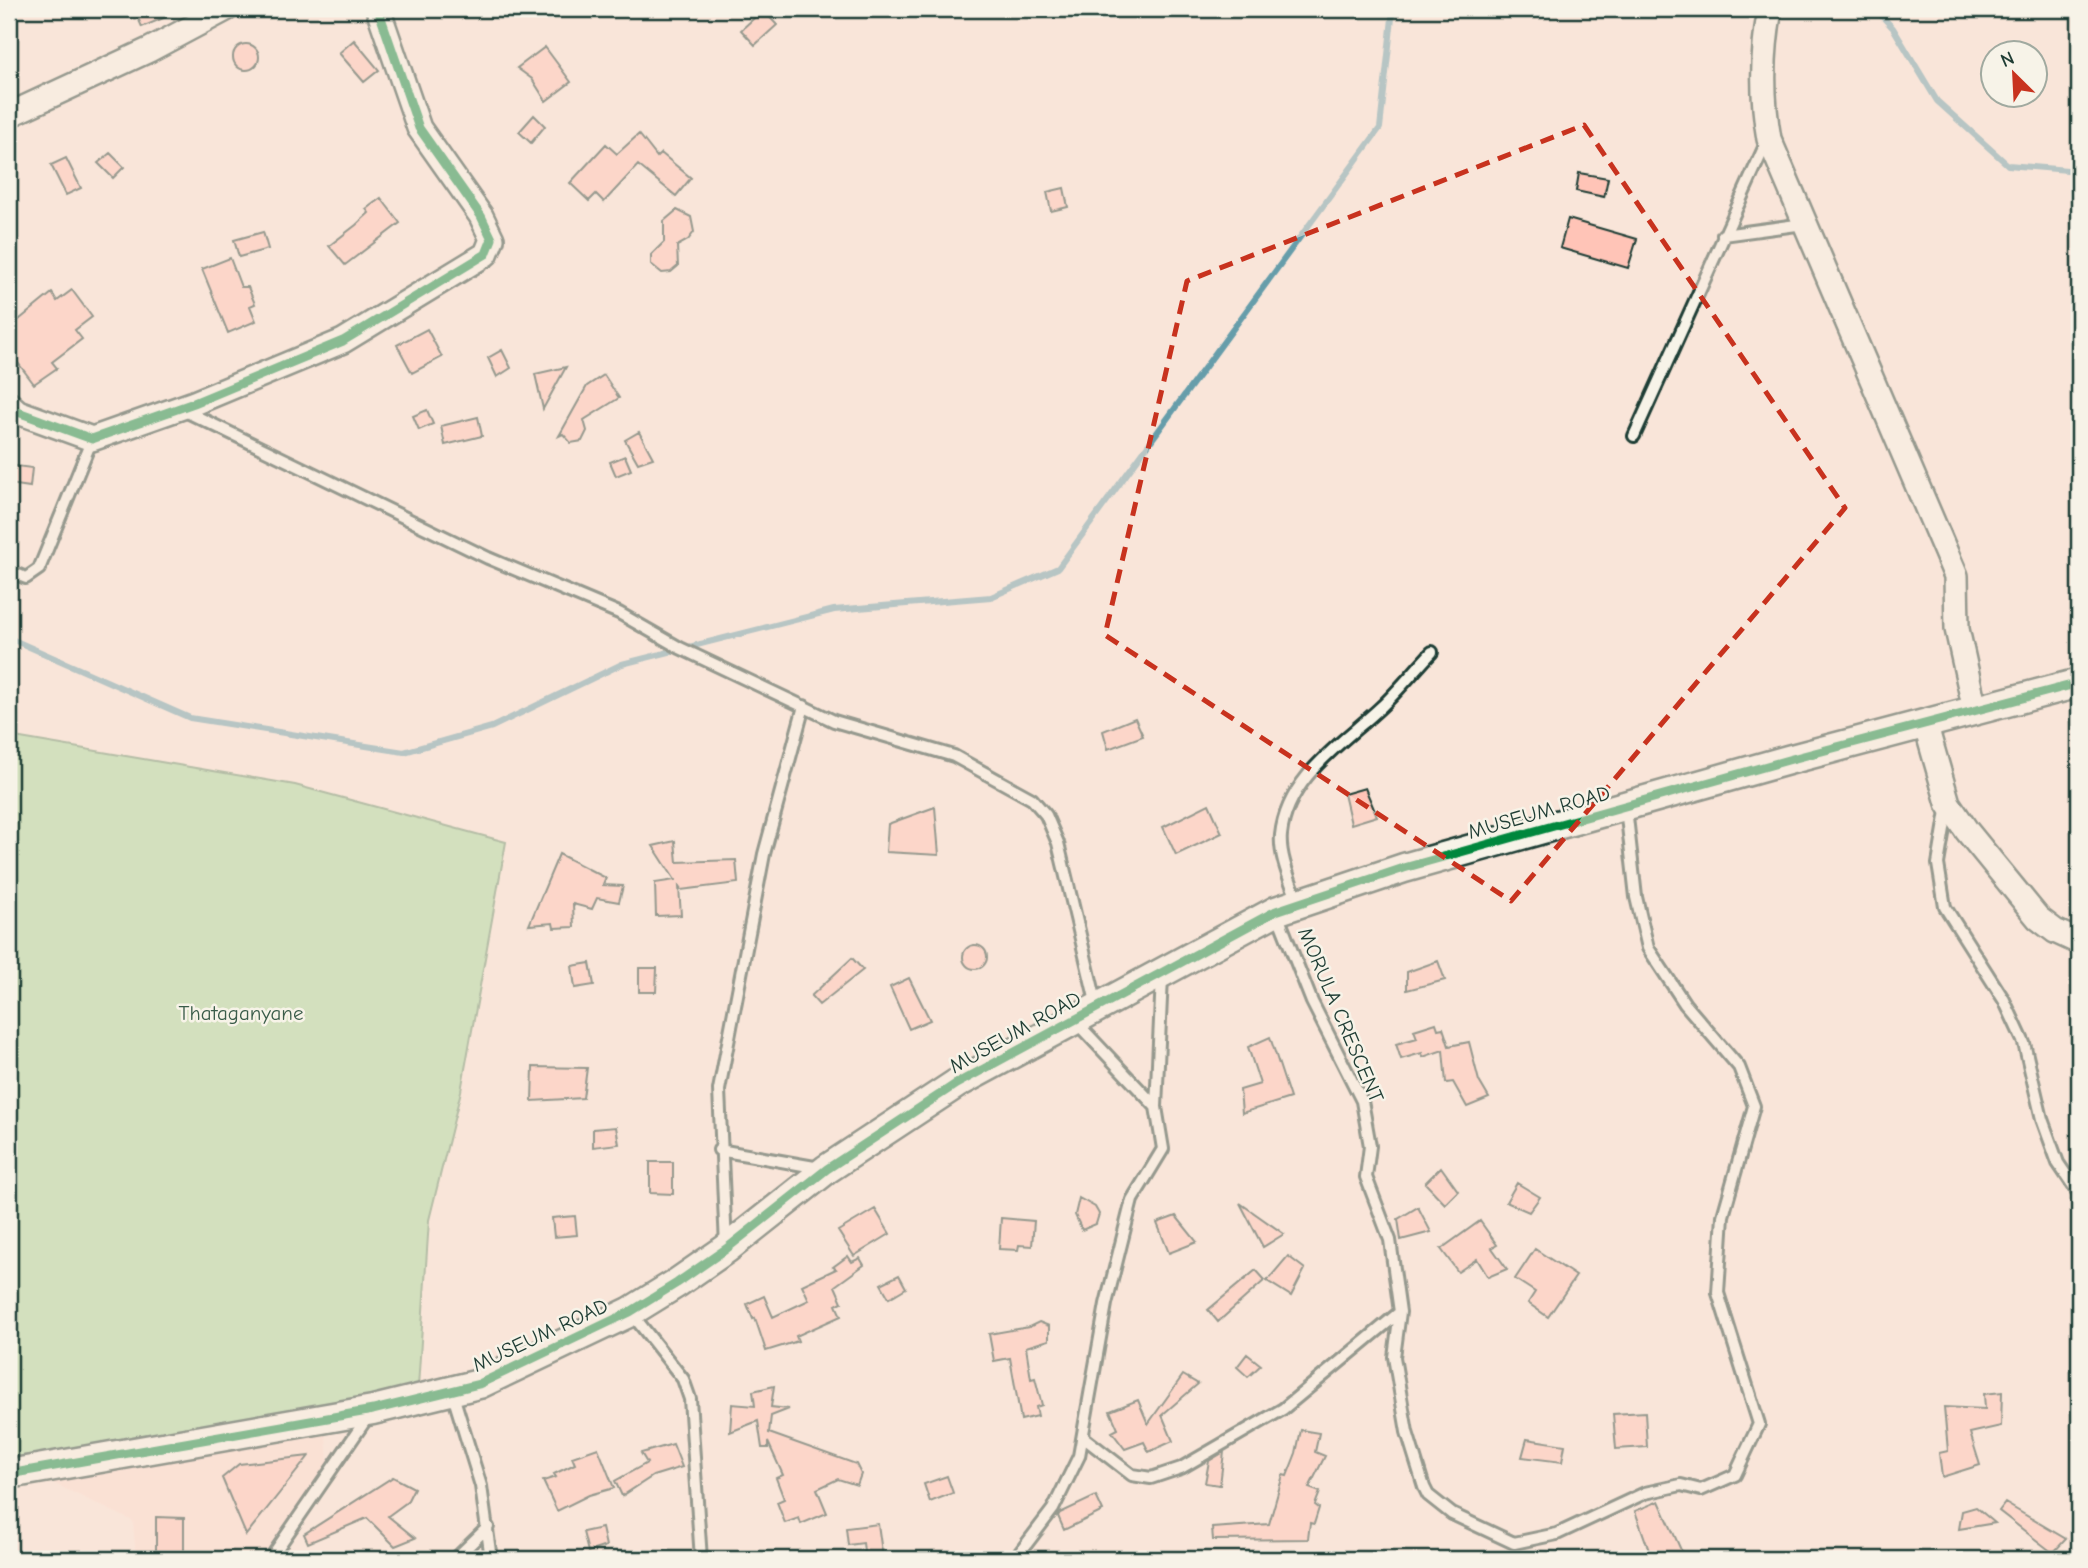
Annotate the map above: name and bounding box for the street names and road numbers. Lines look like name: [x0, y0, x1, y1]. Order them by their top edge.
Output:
street label: MUSEUM ROAD: [1465, 780, 1613, 844]
street label: MORULA CRESCENT: [1293, 924, 1389, 1106]
street label: MUSEUM ROAD: [945, 986, 1085, 1078]
street label: MUSEUM ROAD: [468, 1293, 612, 1377]

